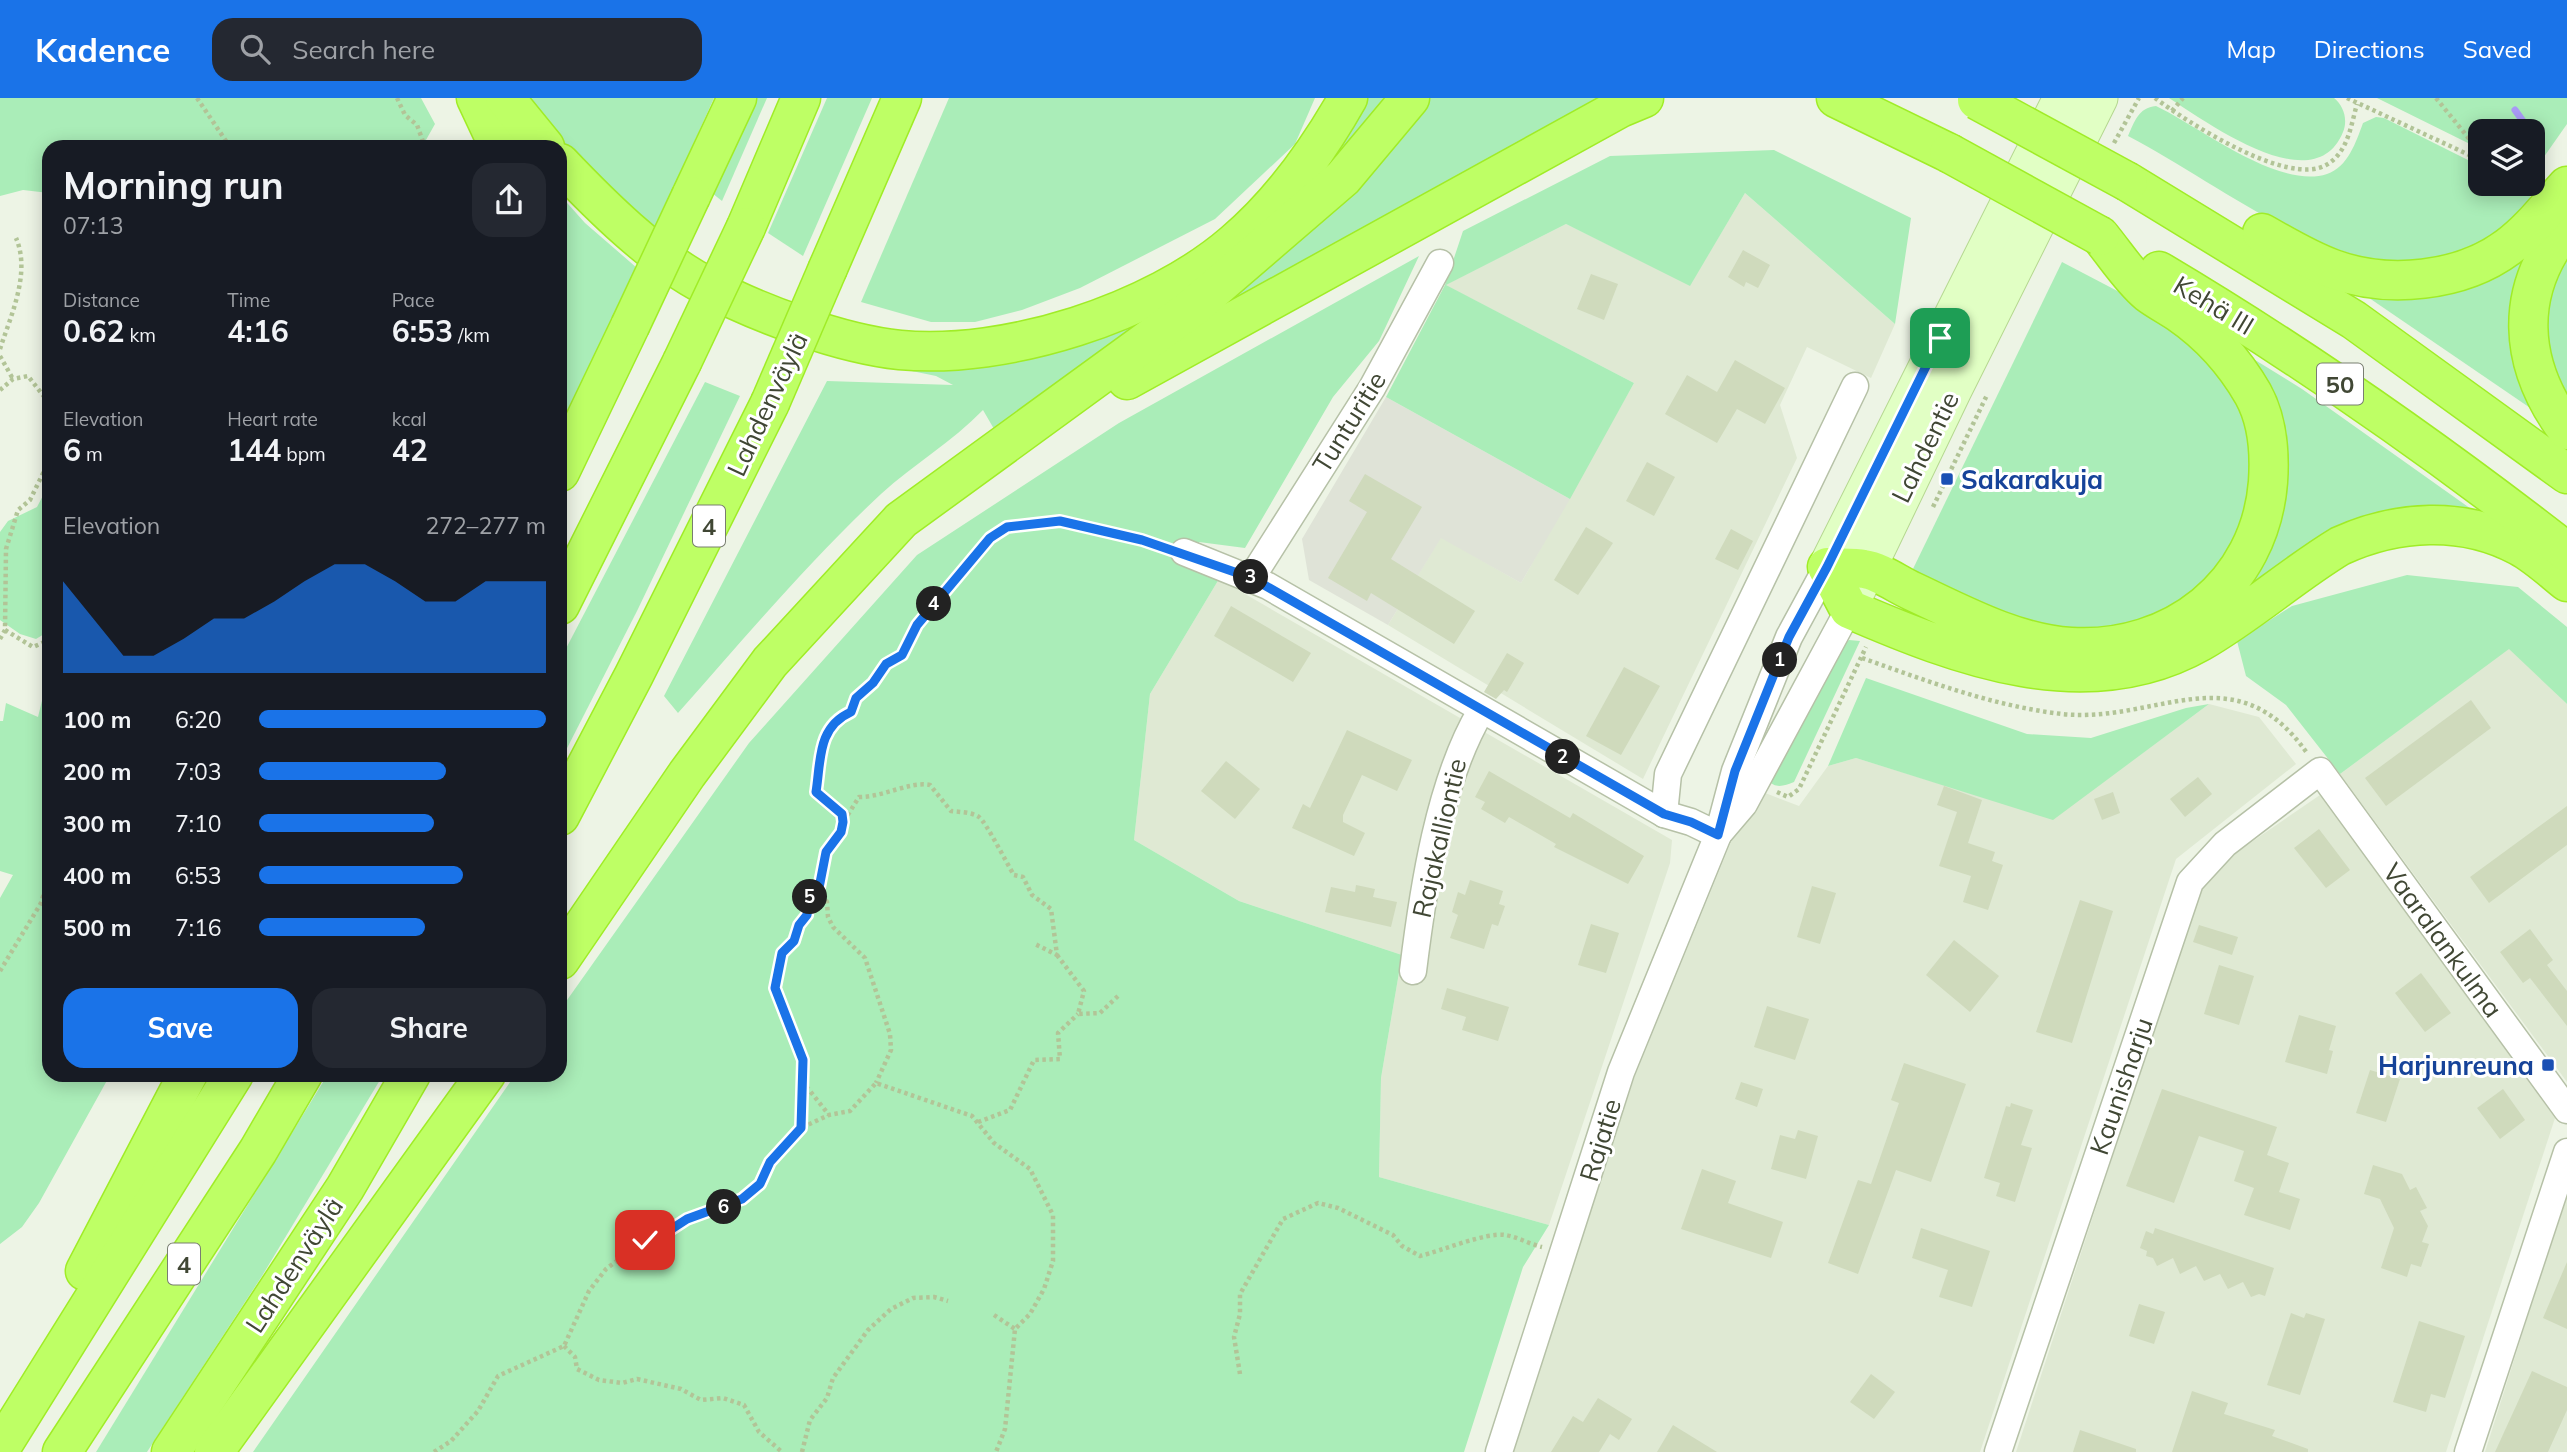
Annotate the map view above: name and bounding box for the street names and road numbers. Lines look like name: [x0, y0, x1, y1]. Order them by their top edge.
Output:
street label: Kehä III: [2168, 268, 2260, 342]
street label: Lahdenväylä: [719, 327, 815, 481]
road number: 50: [2317, 363, 2363, 404]
street label: Tunturitie: [1305, 365, 1393, 479]
street label: Lahdentie: [1884, 386, 1966, 508]
road number: 4: [693, 506, 725, 546]
street label: Rajakalliontie: [1405, 755, 1473, 921]
street label: Vaaralankulma: [2376, 856, 2510, 1024]
street label: Kaunisharju: [2082, 1013, 2160, 1159]
street label: Rajatie: [1572, 1095, 1628, 1185]
street label: Lahdenväylä: [238, 1191, 350, 1339]
road number: 4: [168, 1244, 200, 1284]

